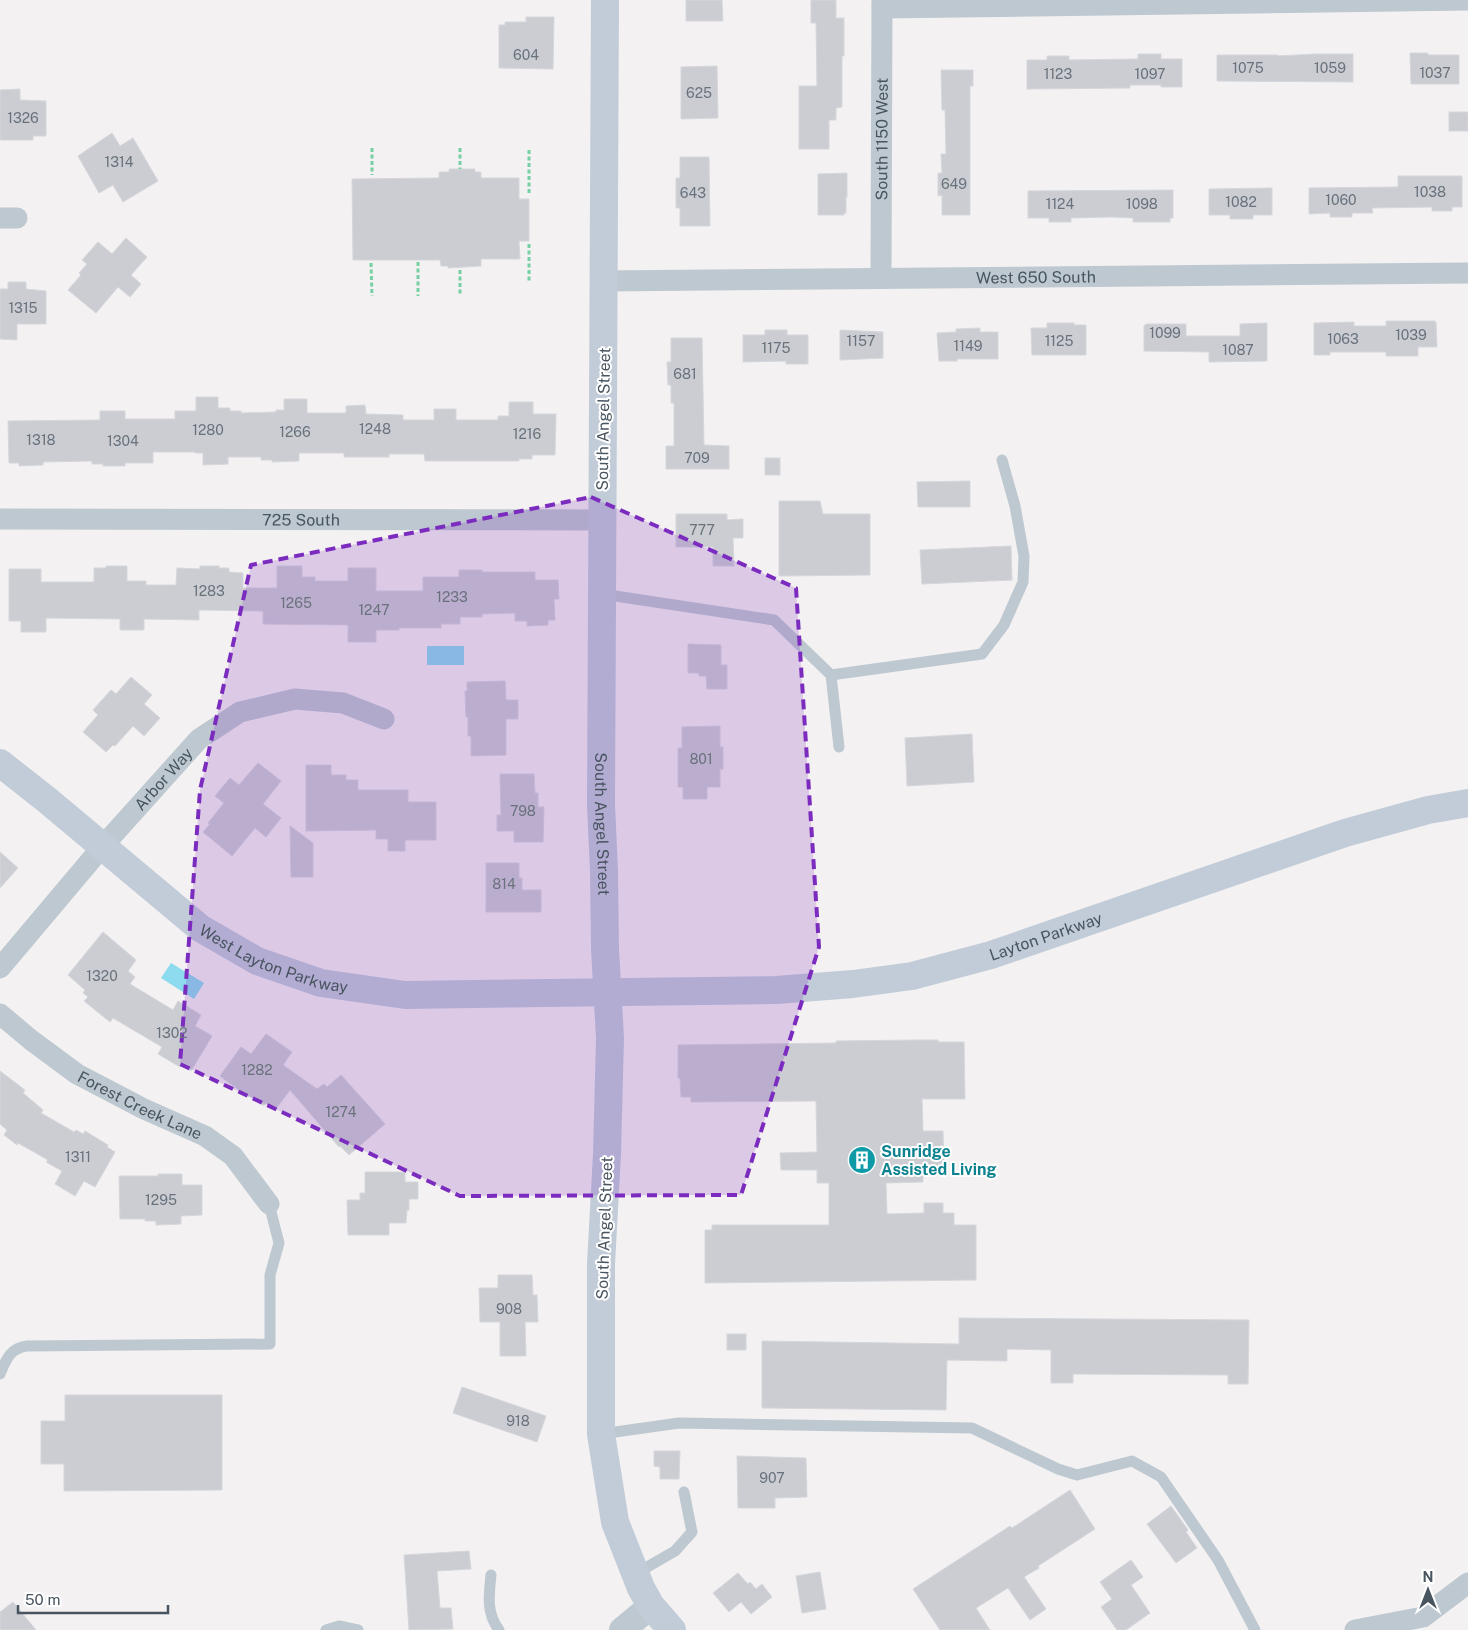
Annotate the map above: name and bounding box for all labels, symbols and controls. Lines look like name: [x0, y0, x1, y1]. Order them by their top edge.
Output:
house number: 604: [513, 47, 539, 63]
house number: 1075: [1232, 60, 1264, 76]
house number: 1059: [1314, 60, 1346, 76]
house number: 1037: [1419, 65, 1451, 81]
house number: 1123: [1044, 66, 1072, 82]
house number: 1097: [1134, 66, 1166, 82]
street label: South 1150 West: [872, 78, 892, 200]
house number: 625: [686, 85, 712, 101]
house number: 1326: [7, 110, 39, 126]
house number: 1314: [104, 154, 134, 170]
house number: 649: [941, 176, 967, 192]
house number: 1038: [1414, 184, 1446, 200]
house number: 643: [680, 185, 706, 201]
house number: 1060: [1325, 192, 1357, 208]
house number: 1082: [1225, 194, 1257, 210]
house number: 1124: [1046, 196, 1074, 212]
house number: 1098: [1126, 196, 1158, 212]
street label: West 650 South: [976, 267, 1096, 288]
house number: 1315: [8, 300, 38, 316]
house number: 1099: [1149, 325, 1181, 341]
house number: 1039: [1395, 327, 1427, 343]
house number: 1063: [1327, 331, 1359, 347]
house number: 1157: [847, 333, 875, 349]
house number: 1125: [1045, 333, 1073, 349]
house number: 1149: [954, 338, 983, 354]
house number: 1175: [762, 340, 790, 356]
house number: 1087: [1222, 342, 1254, 358]
street label: South Angel Street: [593, 347, 614, 491]
house number: 681: [673, 366, 697, 382]
house number: 1248: [359, 421, 391, 437]
house number: 1280: [192, 422, 224, 438]
house number: 1266: [279, 424, 311, 440]
house number: 1216: [513, 426, 542, 442]
house number: 1318: [26, 432, 56, 448]
house number: 1304: [107, 433, 139, 449]
house number: 709: [684, 450, 710, 466]
street label: 725 South: [262, 510, 340, 530]
house number: 777: [689, 522, 715, 538]
house number: 1283: [193, 583, 225, 599]
house number: 1233: [436, 589, 468, 605]
house number: 1265: [280, 595, 312, 611]
house number: 1247: [358, 602, 390, 618]
street label: Arbor Way: [131, 743, 197, 814]
house number: 801: [689, 751, 713, 767]
street label: South Angel Street: [591, 752, 613, 896]
house number: 798: [510, 803, 536, 819]
house number: 814: [492, 876, 516, 892]
street label: Layton Parkway: [987, 908, 1105, 965]
street label: West Layton Parkway: [196, 921, 350, 997]
house number: 1320: [86, 968, 118, 984]
house number: 1302: [156, 1025, 188, 1041]
house number: 1282: [241, 1062, 273, 1078]
street label: Forest Creek Lane: [74, 1067, 205, 1144]
house number: 1274: [326, 1104, 357, 1120]
place label: Sunridge Assisted Living: [881, 1142, 997, 1179]
building icon: Sunridge Assisted Living: [847, 1145, 877, 1175]
house number: 1311: [65, 1149, 91, 1165]
street label: South Angel Street: [593, 1156, 616, 1300]
house number: 1295: [145, 1192, 177, 1208]
house number: 908: [496, 1301, 522, 1317]
house number: 918: [506, 1413, 530, 1429]
house number: 907: [759, 1470, 785, 1486]
north arrow: [1403, 1565, 1453, 1615]
text: N: [1423, 1569, 1433, 1585]
scale bar: [18, 1582, 168, 1614]
text: 50 m: [25, 1591, 60, 1608]

